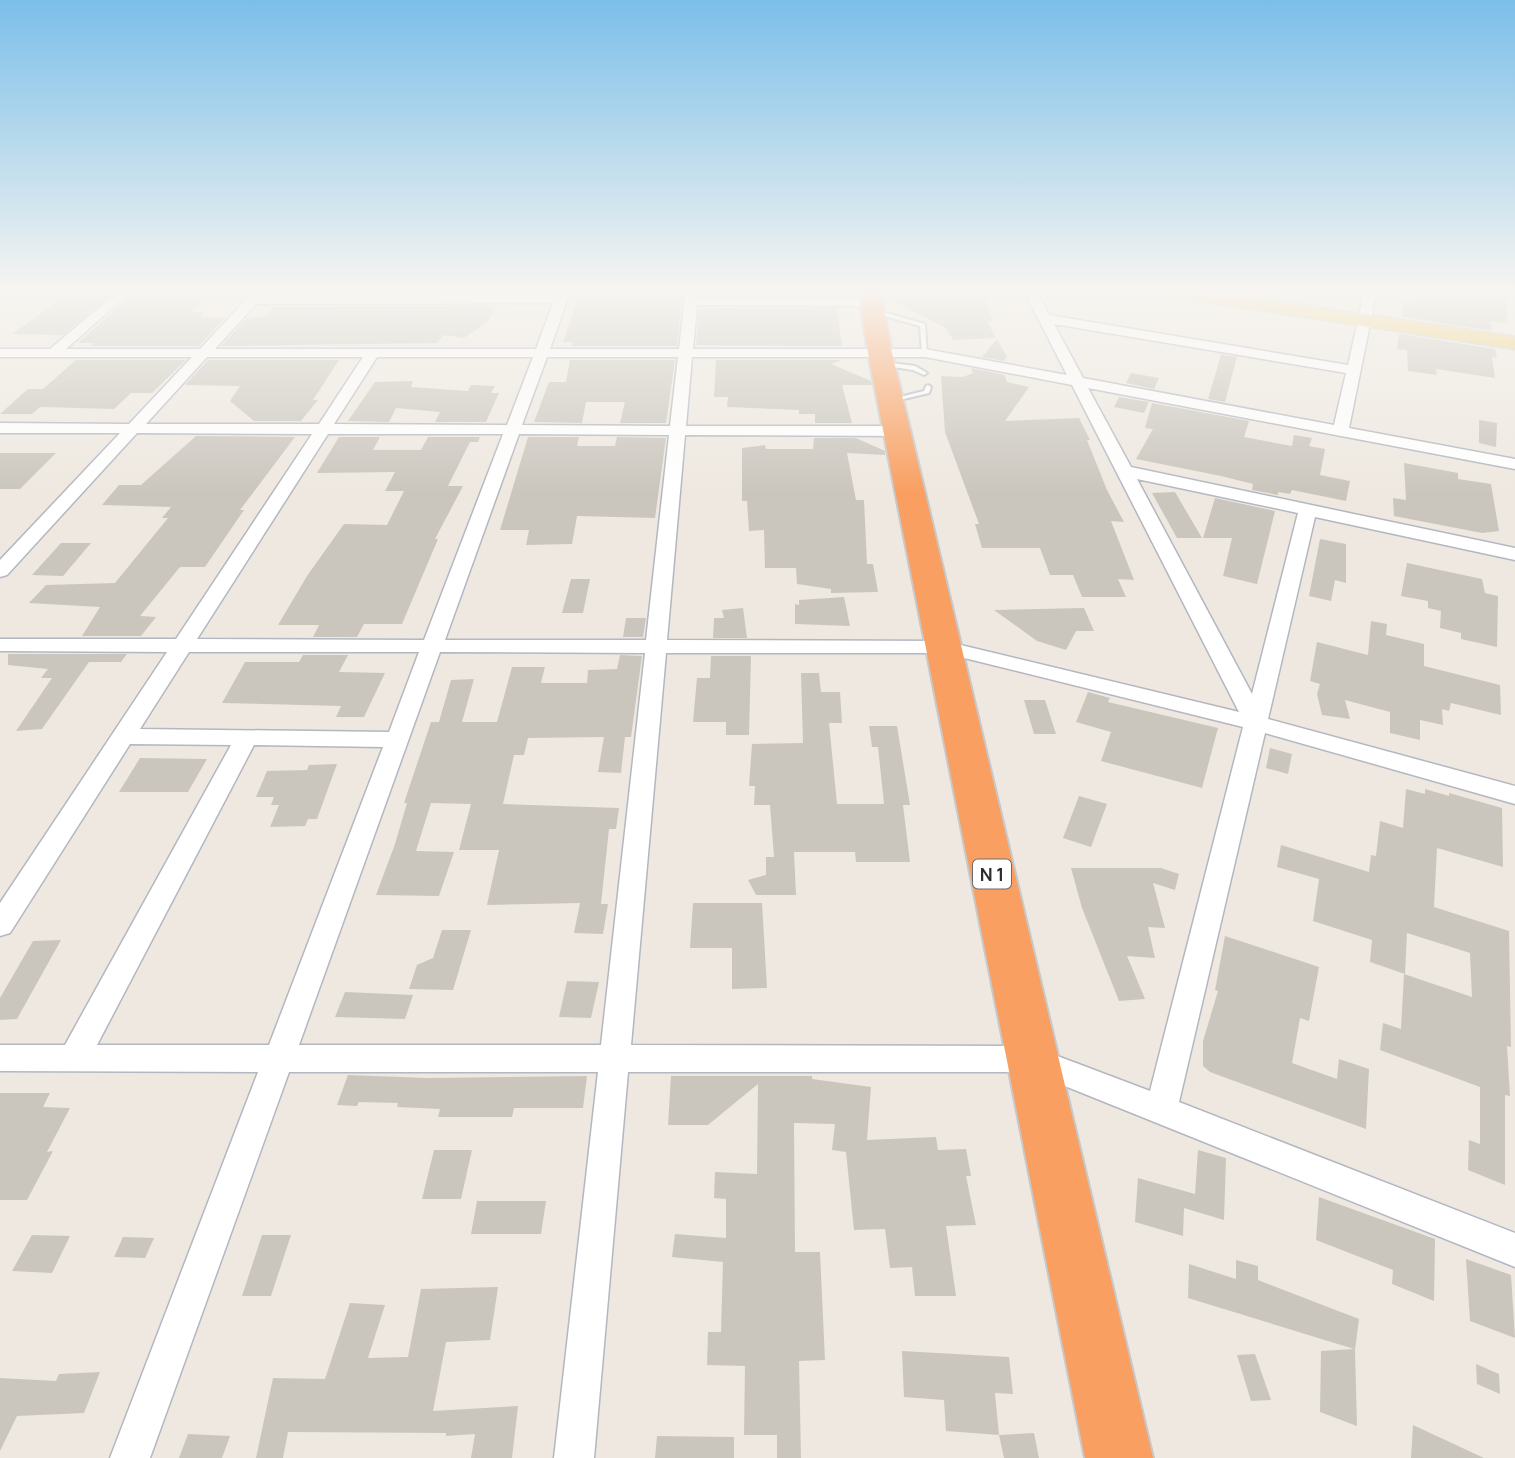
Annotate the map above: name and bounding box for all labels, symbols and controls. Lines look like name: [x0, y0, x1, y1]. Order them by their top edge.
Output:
road number: N 1: [973, 860, 1011, 888]

